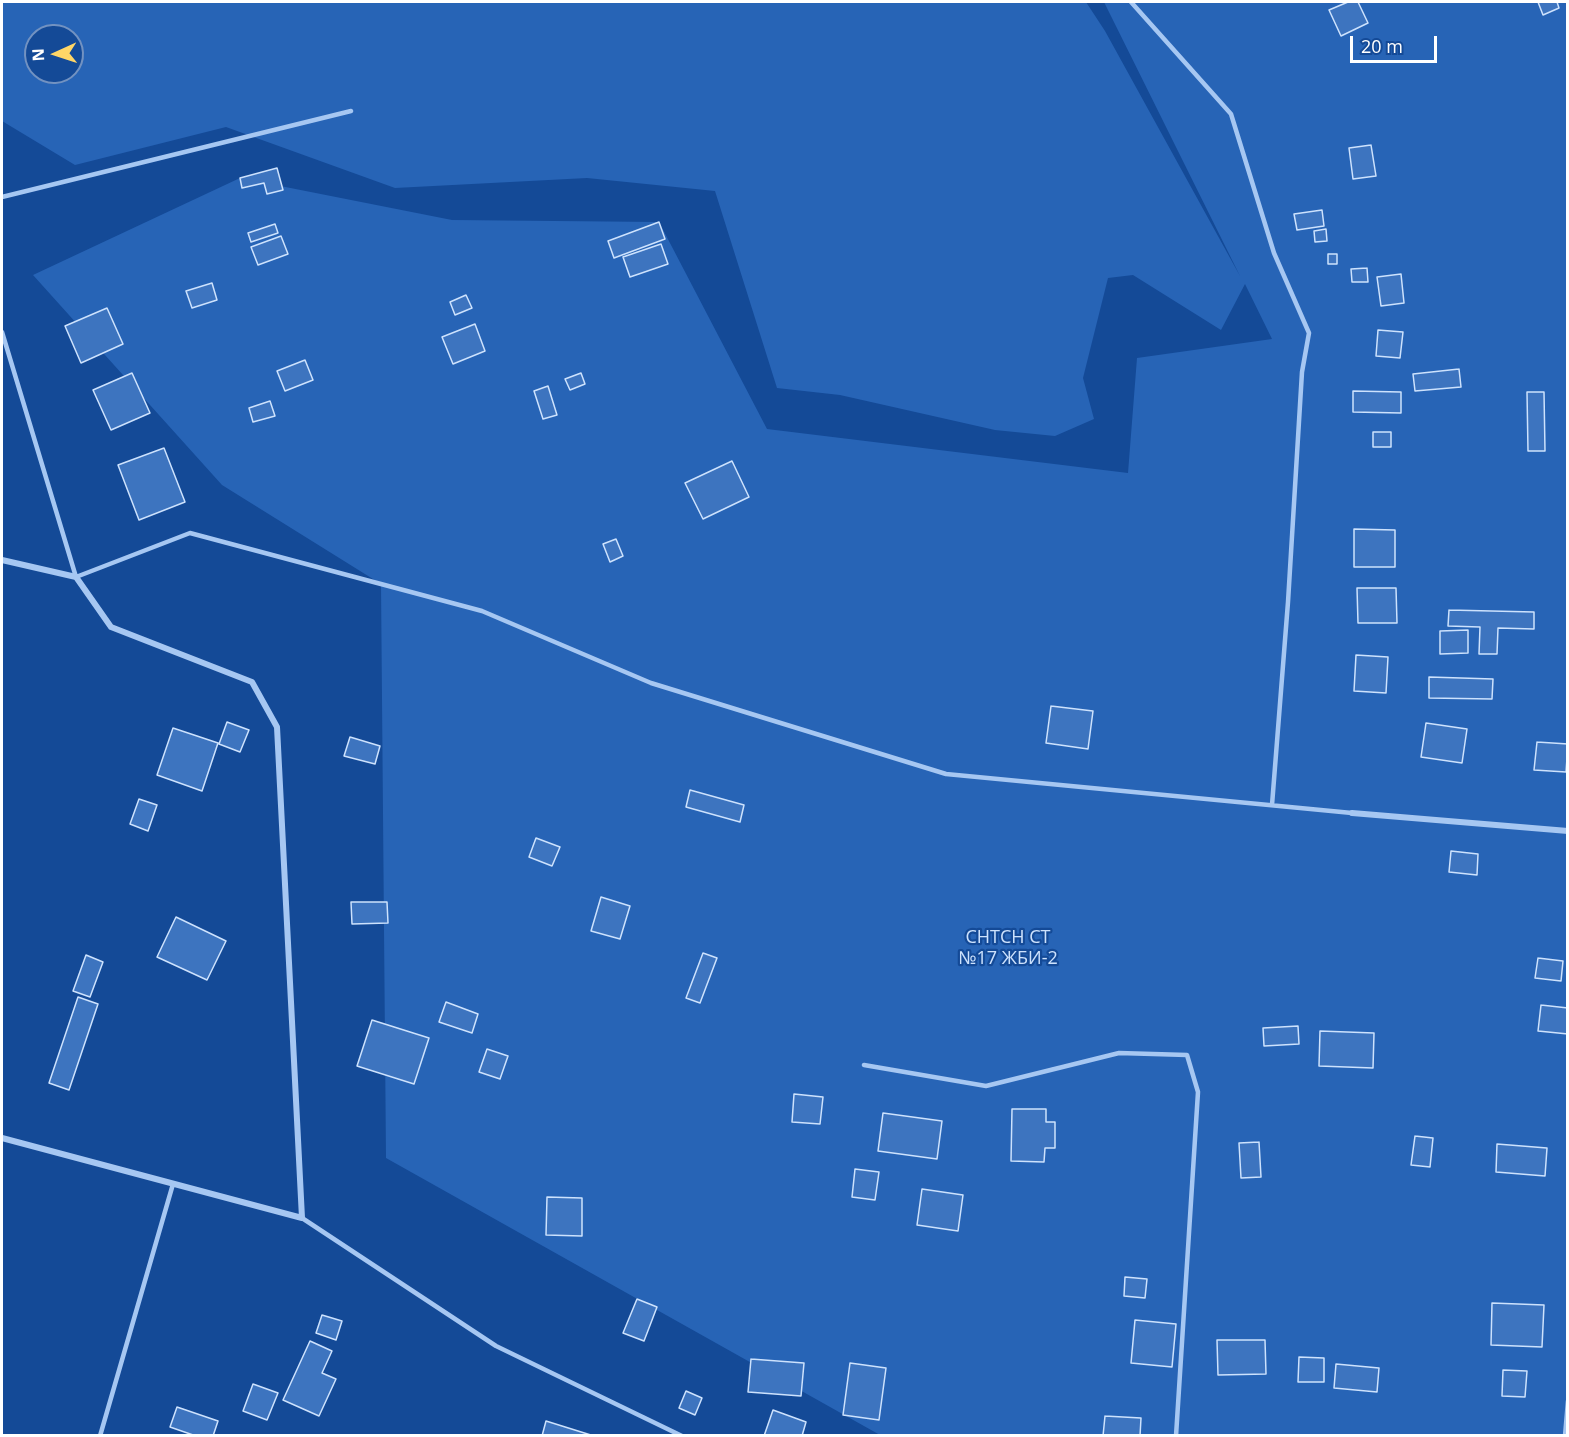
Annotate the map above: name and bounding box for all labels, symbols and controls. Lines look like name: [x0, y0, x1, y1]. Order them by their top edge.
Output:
north arrow: [24, 24, 84, 84]
scale bar: [1353, 24, 1440, 62]
text: 20 m: [1361, 34, 1403, 58]
text: N: [27, 48, 49, 62]
park label: СНТСН СТ №17 ЖБИ-2: [958, 927, 1058, 970]

